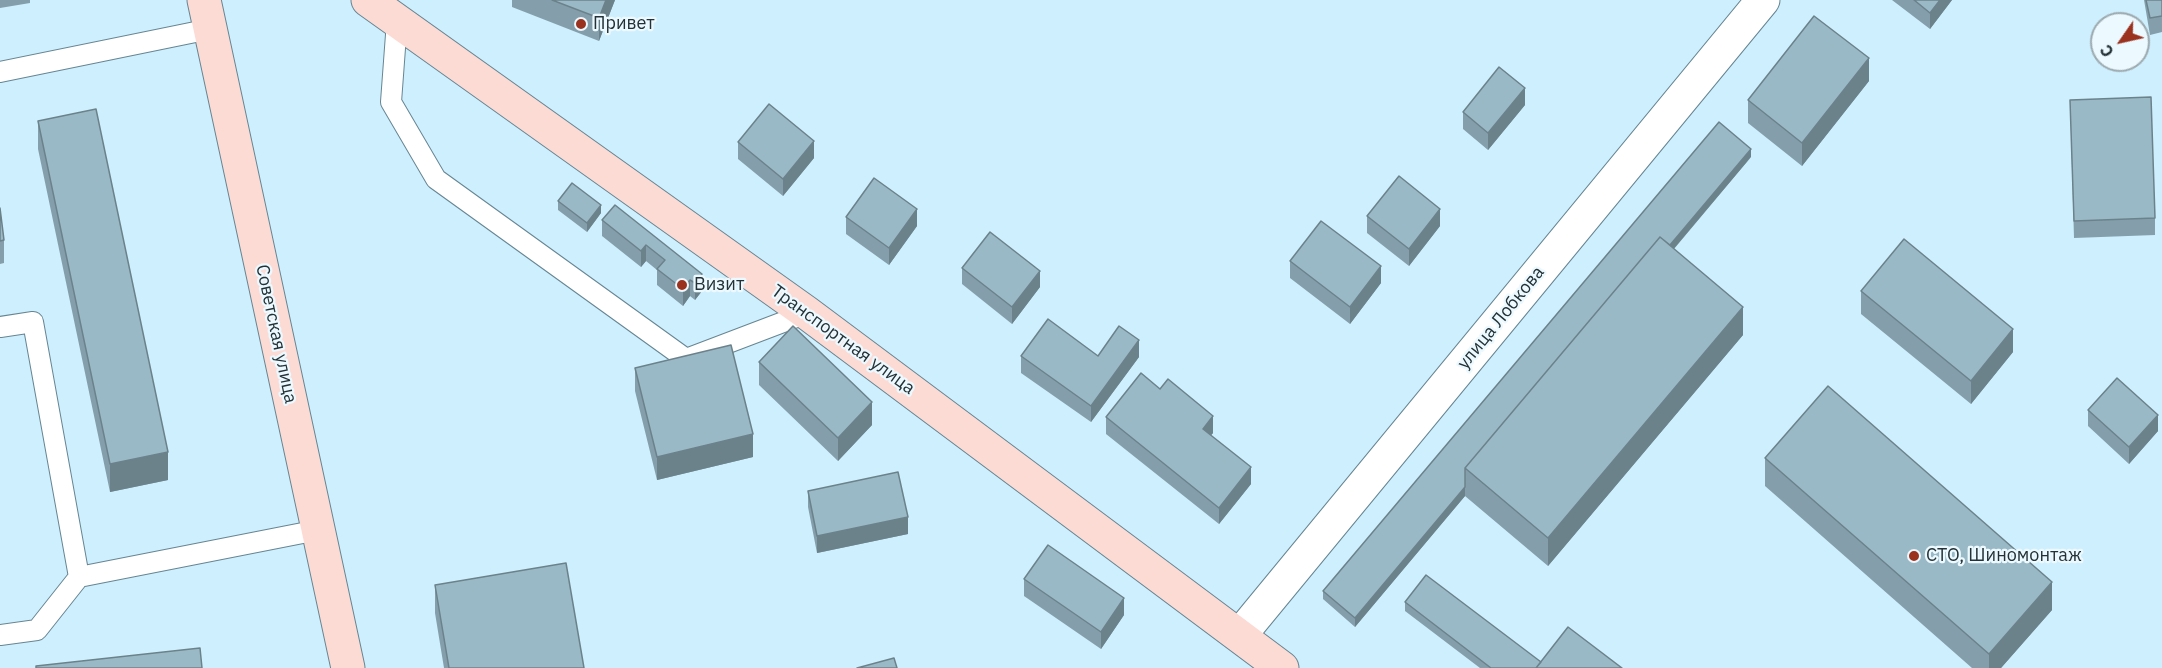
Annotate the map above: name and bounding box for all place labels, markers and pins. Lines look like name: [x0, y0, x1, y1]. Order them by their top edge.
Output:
place label: Привет: [593, 13, 655, 35]
marker: Привет: [574, 17, 588, 31]
place label: Визит: [694, 274, 744, 296]
marker: Визит: [675, 278, 689, 292]
place label: СТО, Шиномонтаж: [1926, 545, 2082, 567]
marker: СТО, Шиномонтаж: [1907, 549, 1921, 563]

